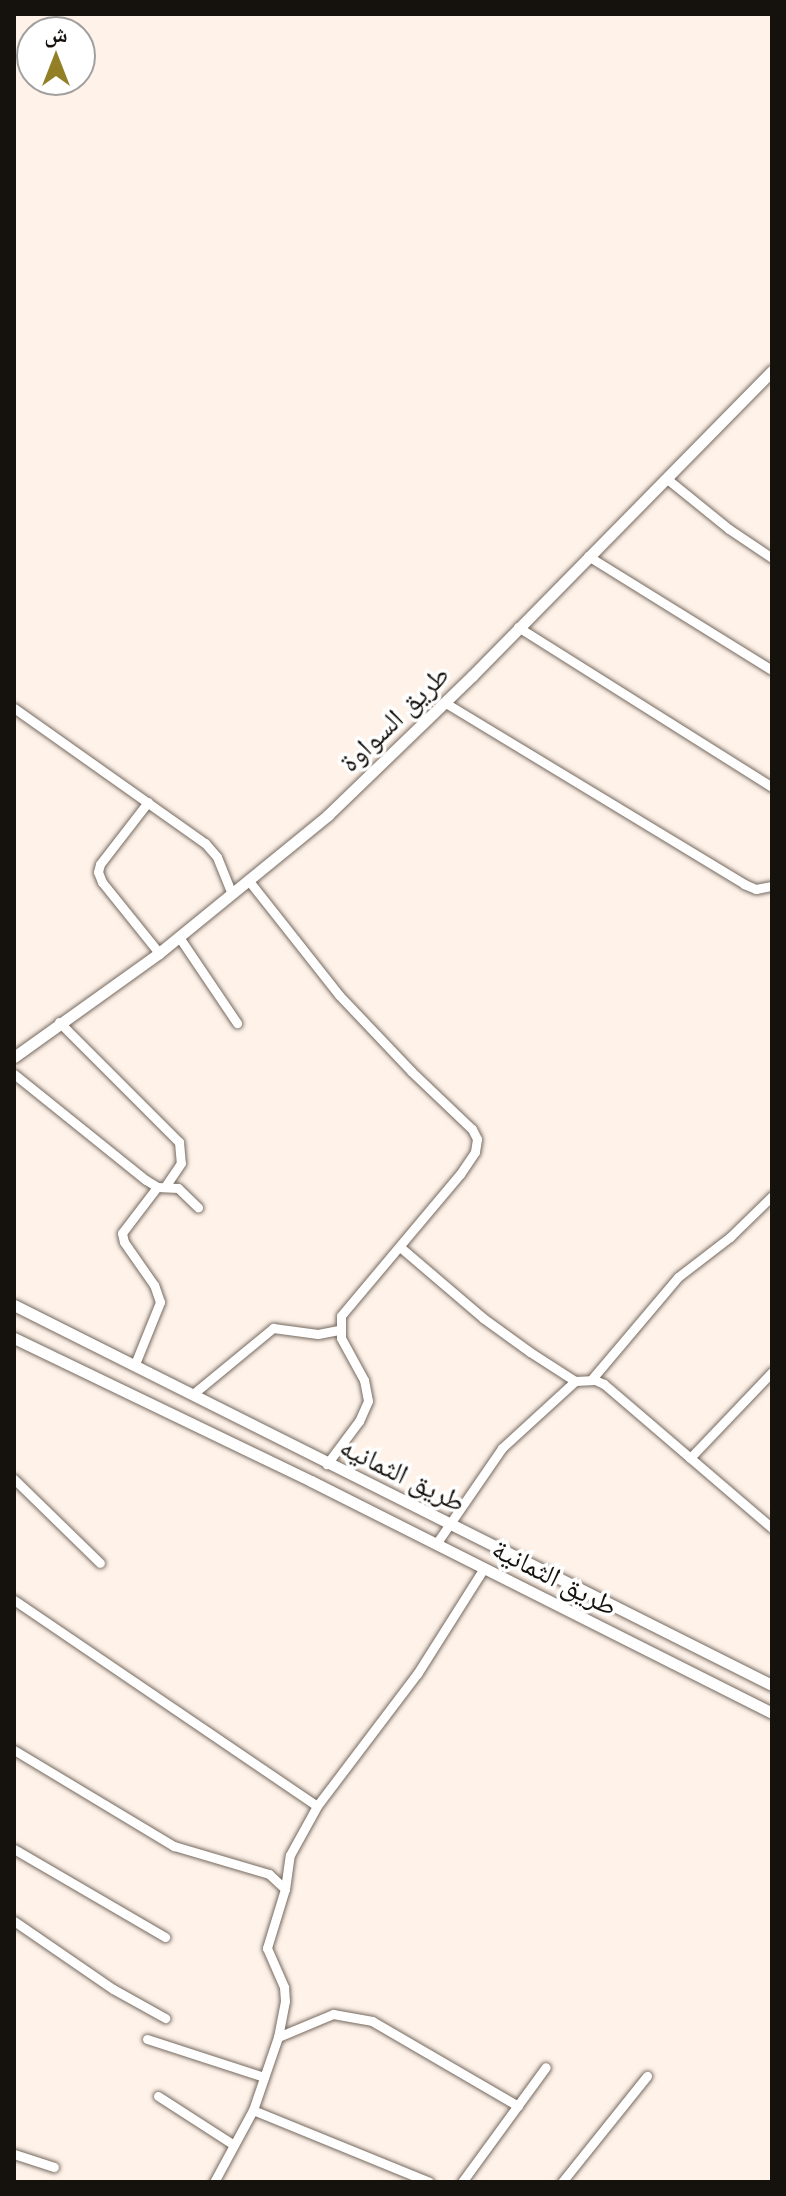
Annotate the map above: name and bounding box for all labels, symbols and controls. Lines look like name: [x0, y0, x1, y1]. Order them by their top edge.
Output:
north arrow: [16, 16, 96, 96]
text: ش: [44, 19, 68, 49]
street label: طريق السواوة: [332, 658, 456, 778]
street label: طريق الثمانيه: [335, 1429, 471, 1519]
street label: طريق الثمانية: [487, 1531, 623, 1623]

